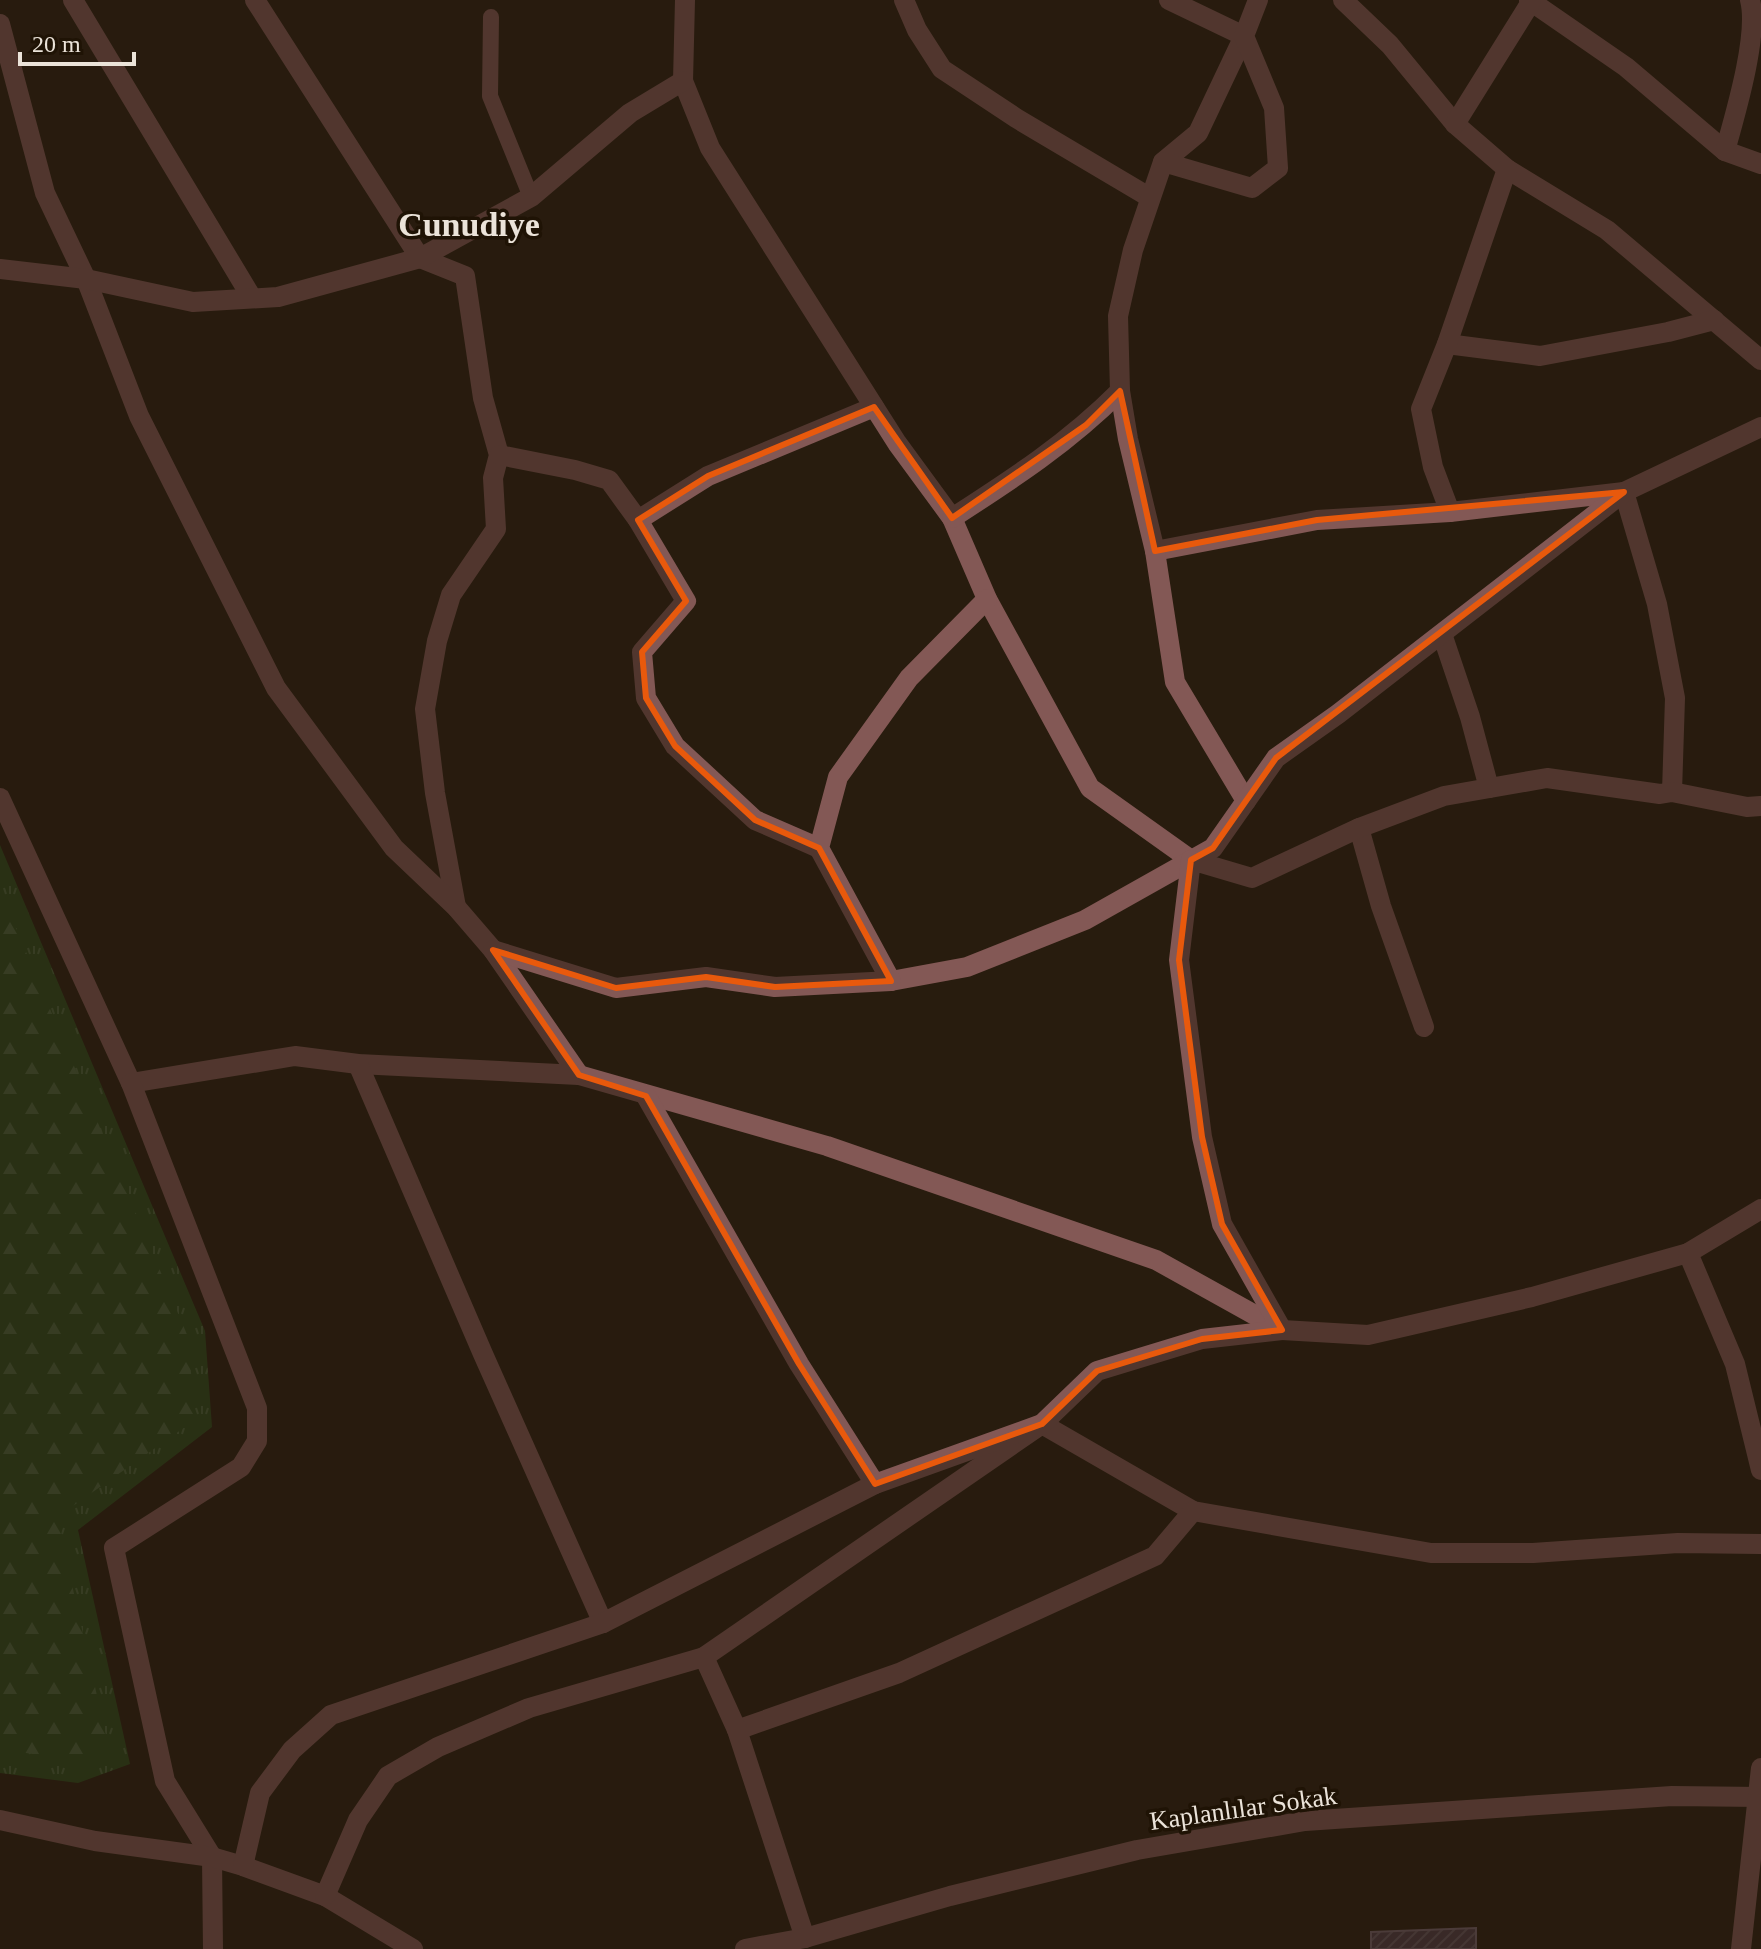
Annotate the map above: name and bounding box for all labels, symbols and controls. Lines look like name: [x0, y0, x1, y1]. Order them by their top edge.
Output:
scale bar: [20, 16, 134, 66]
text: 20 m: [32, 31, 81, 57]
district label: Cunudiye: [398, 206, 540, 243]
street label: Kaplanlılar Sokak: [1148, 1781, 1338, 1836]

